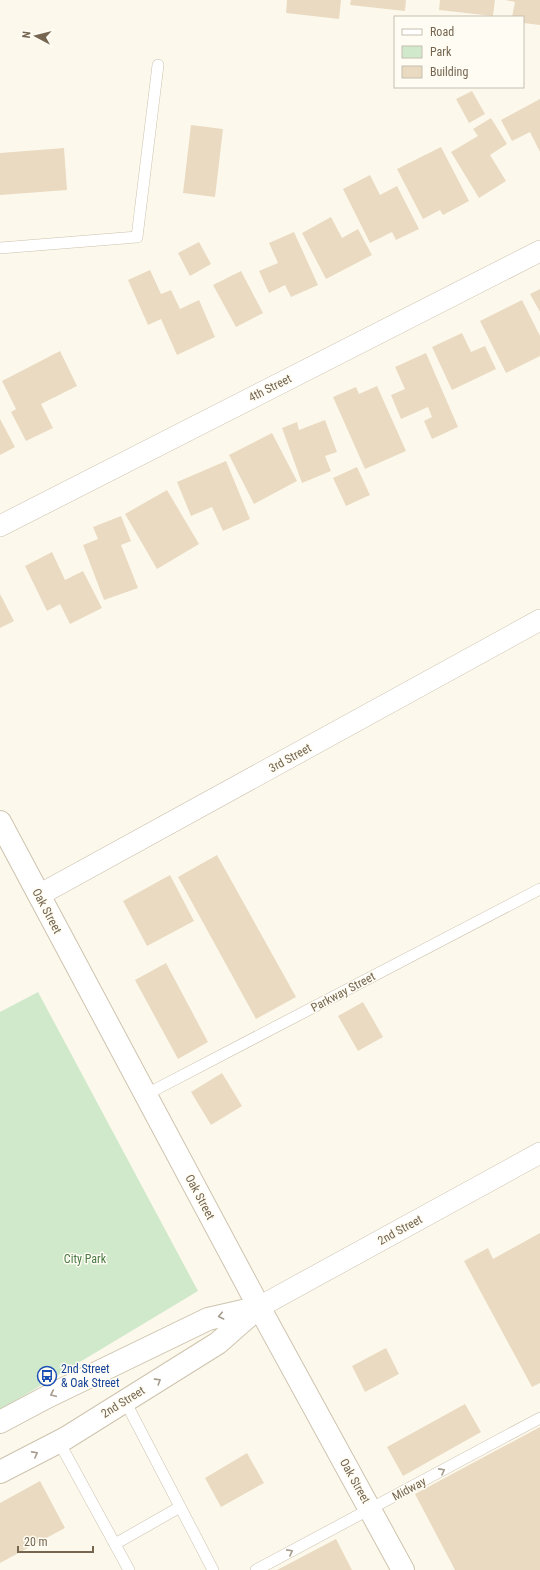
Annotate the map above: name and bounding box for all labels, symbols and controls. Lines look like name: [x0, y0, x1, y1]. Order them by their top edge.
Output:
north arrow: [16, 16, 56, 56]
legend: [394, 16, 524, 88]
text: Road: [430, 25, 454, 39]
text: N: [20, 30, 33, 39]
text: Park: [430, 45, 452, 59]
text: Building: [430, 65, 468, 79]
street label: 4th Street: [246, 371, 294, 405]
street label: 3rd Street: [266, 740, 314, 775]
street label: Oak Street: [29, 886, 65, 936]
street label: Parkway Street: [308, 969, 378, 1015]
street label: Oak Street: [182, 1172, 218, 1222]
street label: 2nd Street: [375, 1212, 425, 1248]
park label: City Park: [64, 1252, 107, 1266]
one-way arrow: [218, 1311, 224, 1319]
place label: 2nd Street & Oak Street: [61, 1362, 120, 1390]
bus stop icon: 2nd Street & Oak Street: [36, 1365, 58, 1387]
one-way arrow: [154, 1378, 161, 1385]
street label: 2nd Street: [99, 1383, 148, 1421]
one-way arrow: [49, 1389, 57, 1397]
one-way arrow: [30, 1452, 38, 1459]
street label: Oak Street: [337, 1456, 373, 1506]
one-way arrow: [438, 1468, 445, 1476]
street label: Midway: [390, 1474, 428, 1504]
scale bar: [18, 1528, 93, 1554]
text: 20 m: [24, 1535, 48, 1549]
one-way arrow: [286, 1549, 293, 1556]

